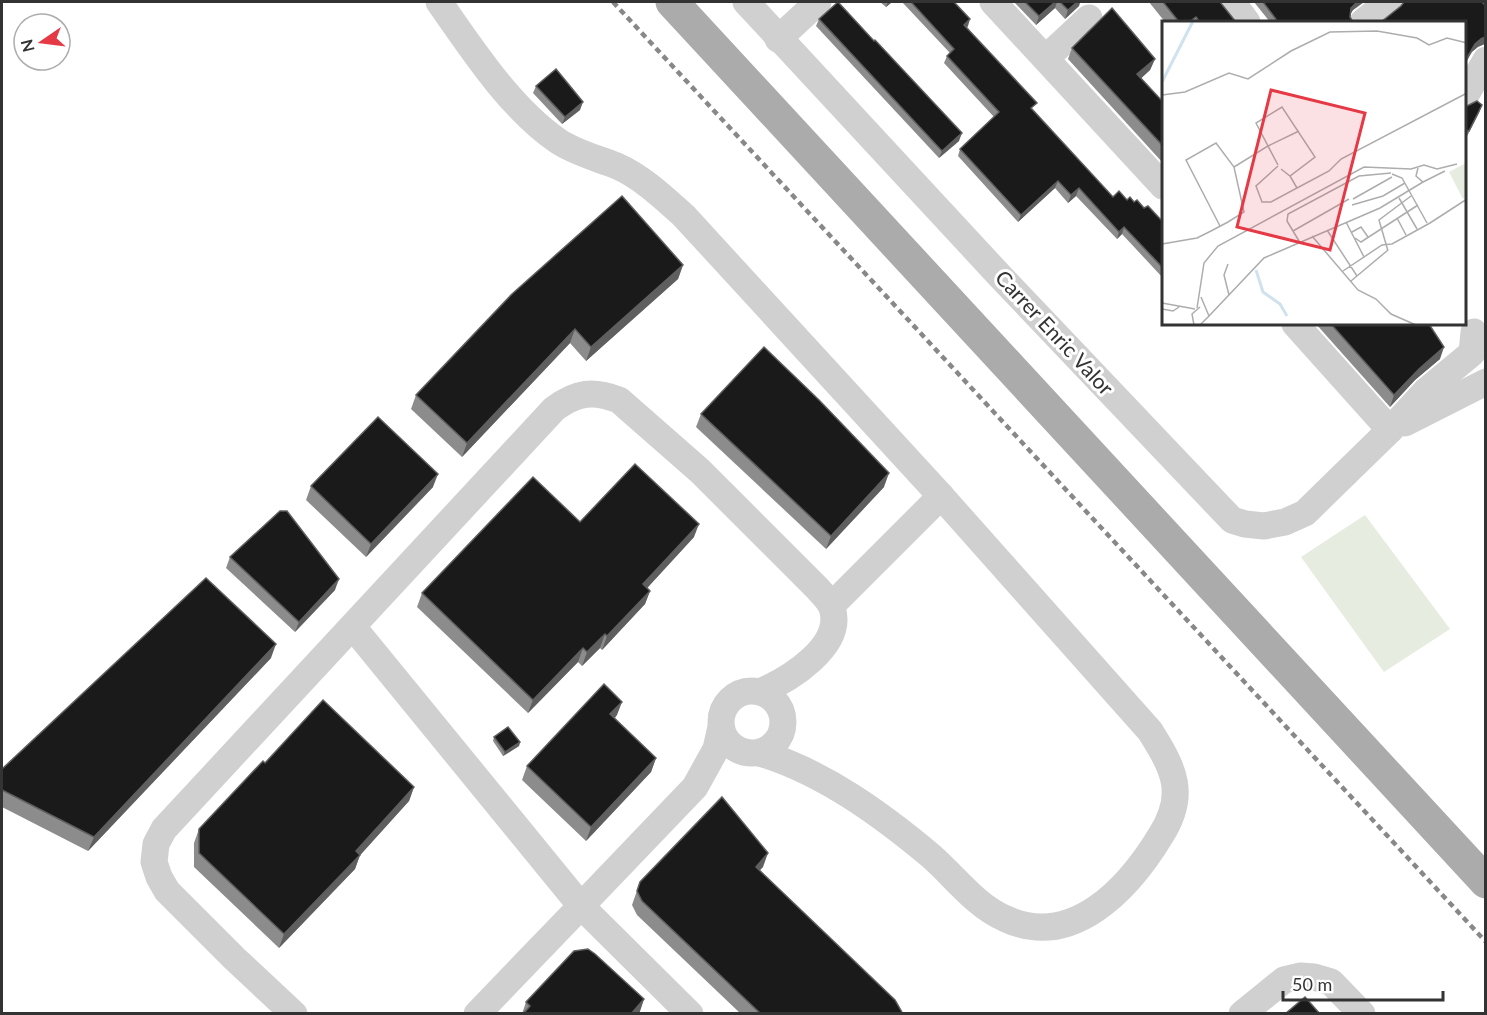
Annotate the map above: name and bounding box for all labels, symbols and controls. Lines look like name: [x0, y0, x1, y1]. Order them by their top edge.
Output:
north arrow: [12, 12, 72, 72]
inset map: [1162, 21, 1466, 326]
text: N: [16, 37, 38, 54]
street label: Carrer Enric Valor: [991, 264, 1120, 400]
scale bar: [1283, 964, 1444, 1002]
text: 50 m: [1292, 973, 1332, 995]

